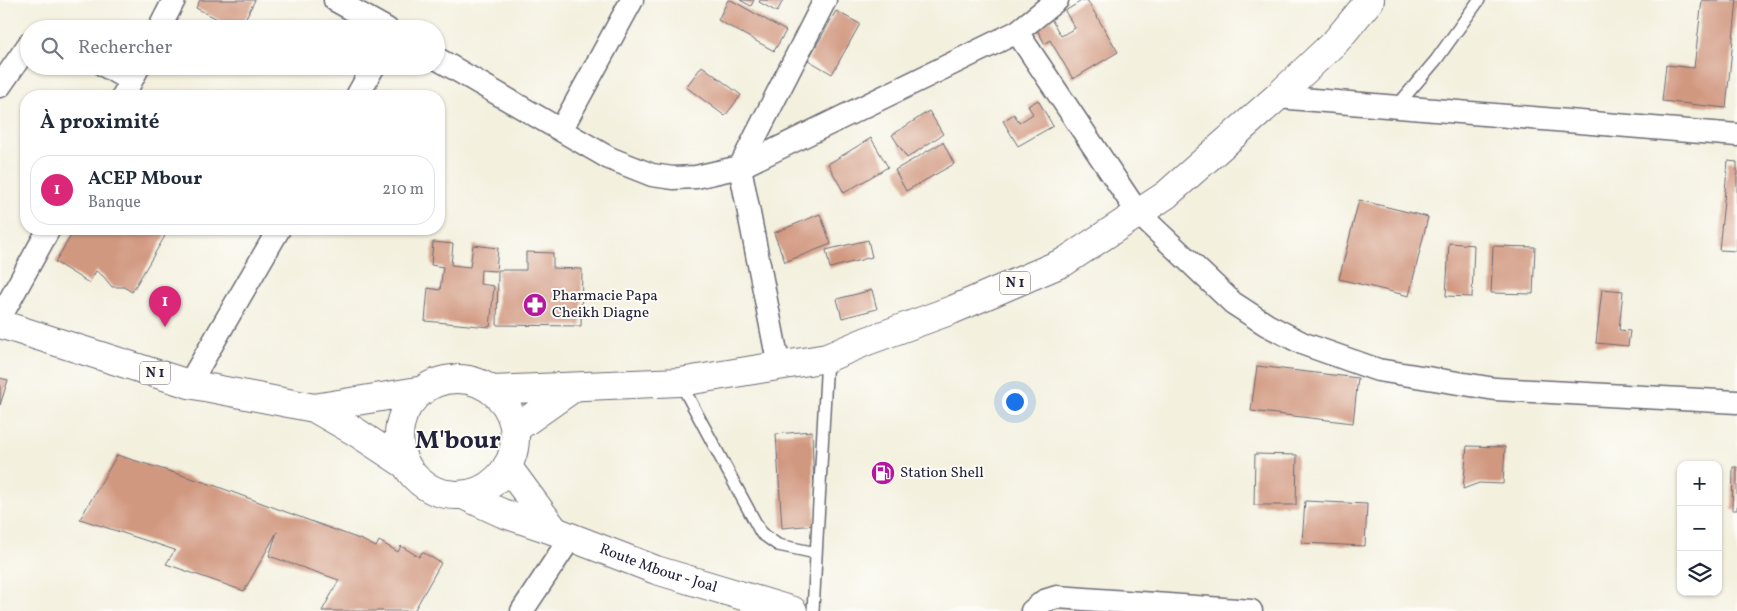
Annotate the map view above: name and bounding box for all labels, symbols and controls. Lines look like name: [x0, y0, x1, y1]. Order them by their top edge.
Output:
search box: [20, 20, 445, 75]
icon: search: [38, 34, 66, 62]
text: Rechercher: [78, 35, 172, 61]
text: À proximité: [40, 108, 159, 137]
text: ACEP Mbour: [88, 166, 202, 192]
text: 1: [54, 179, 60, 201]
text: 210 m: [382, 179, 424, 201]
text: Banque: [88, 192, 141, 214]
road number: N 1: [1000, 272, 1030, 294]
pin: 1: [149, 286, 181, 327]
place label: Pharmacie Papa Cheikh Diagne: [552, 286, 658, 324]
pharmacy icon: Pharmacie Papa Cheikh Diagne: [522, 292, 548, 318]
road number: N 1: [140, 362, 170, 384]
your location: [1002, 389, 1028, 415]
district label: M'bour: [415, 424, 501, 459]
fuel station icon: Station Shell: [870, 460, 896, 486]
map controls: [1677, 461, 1722, 596]
button: +: [1677, 461, 1722, 506]
place label: Station Shell: [900, 463, 984, 484]
button: −: [1677, 506, 1722, 551]
street label: Route Mbour - Joal: [596, 539, 720, 598]
button: layers: [1677, 551, 1722, 596]

